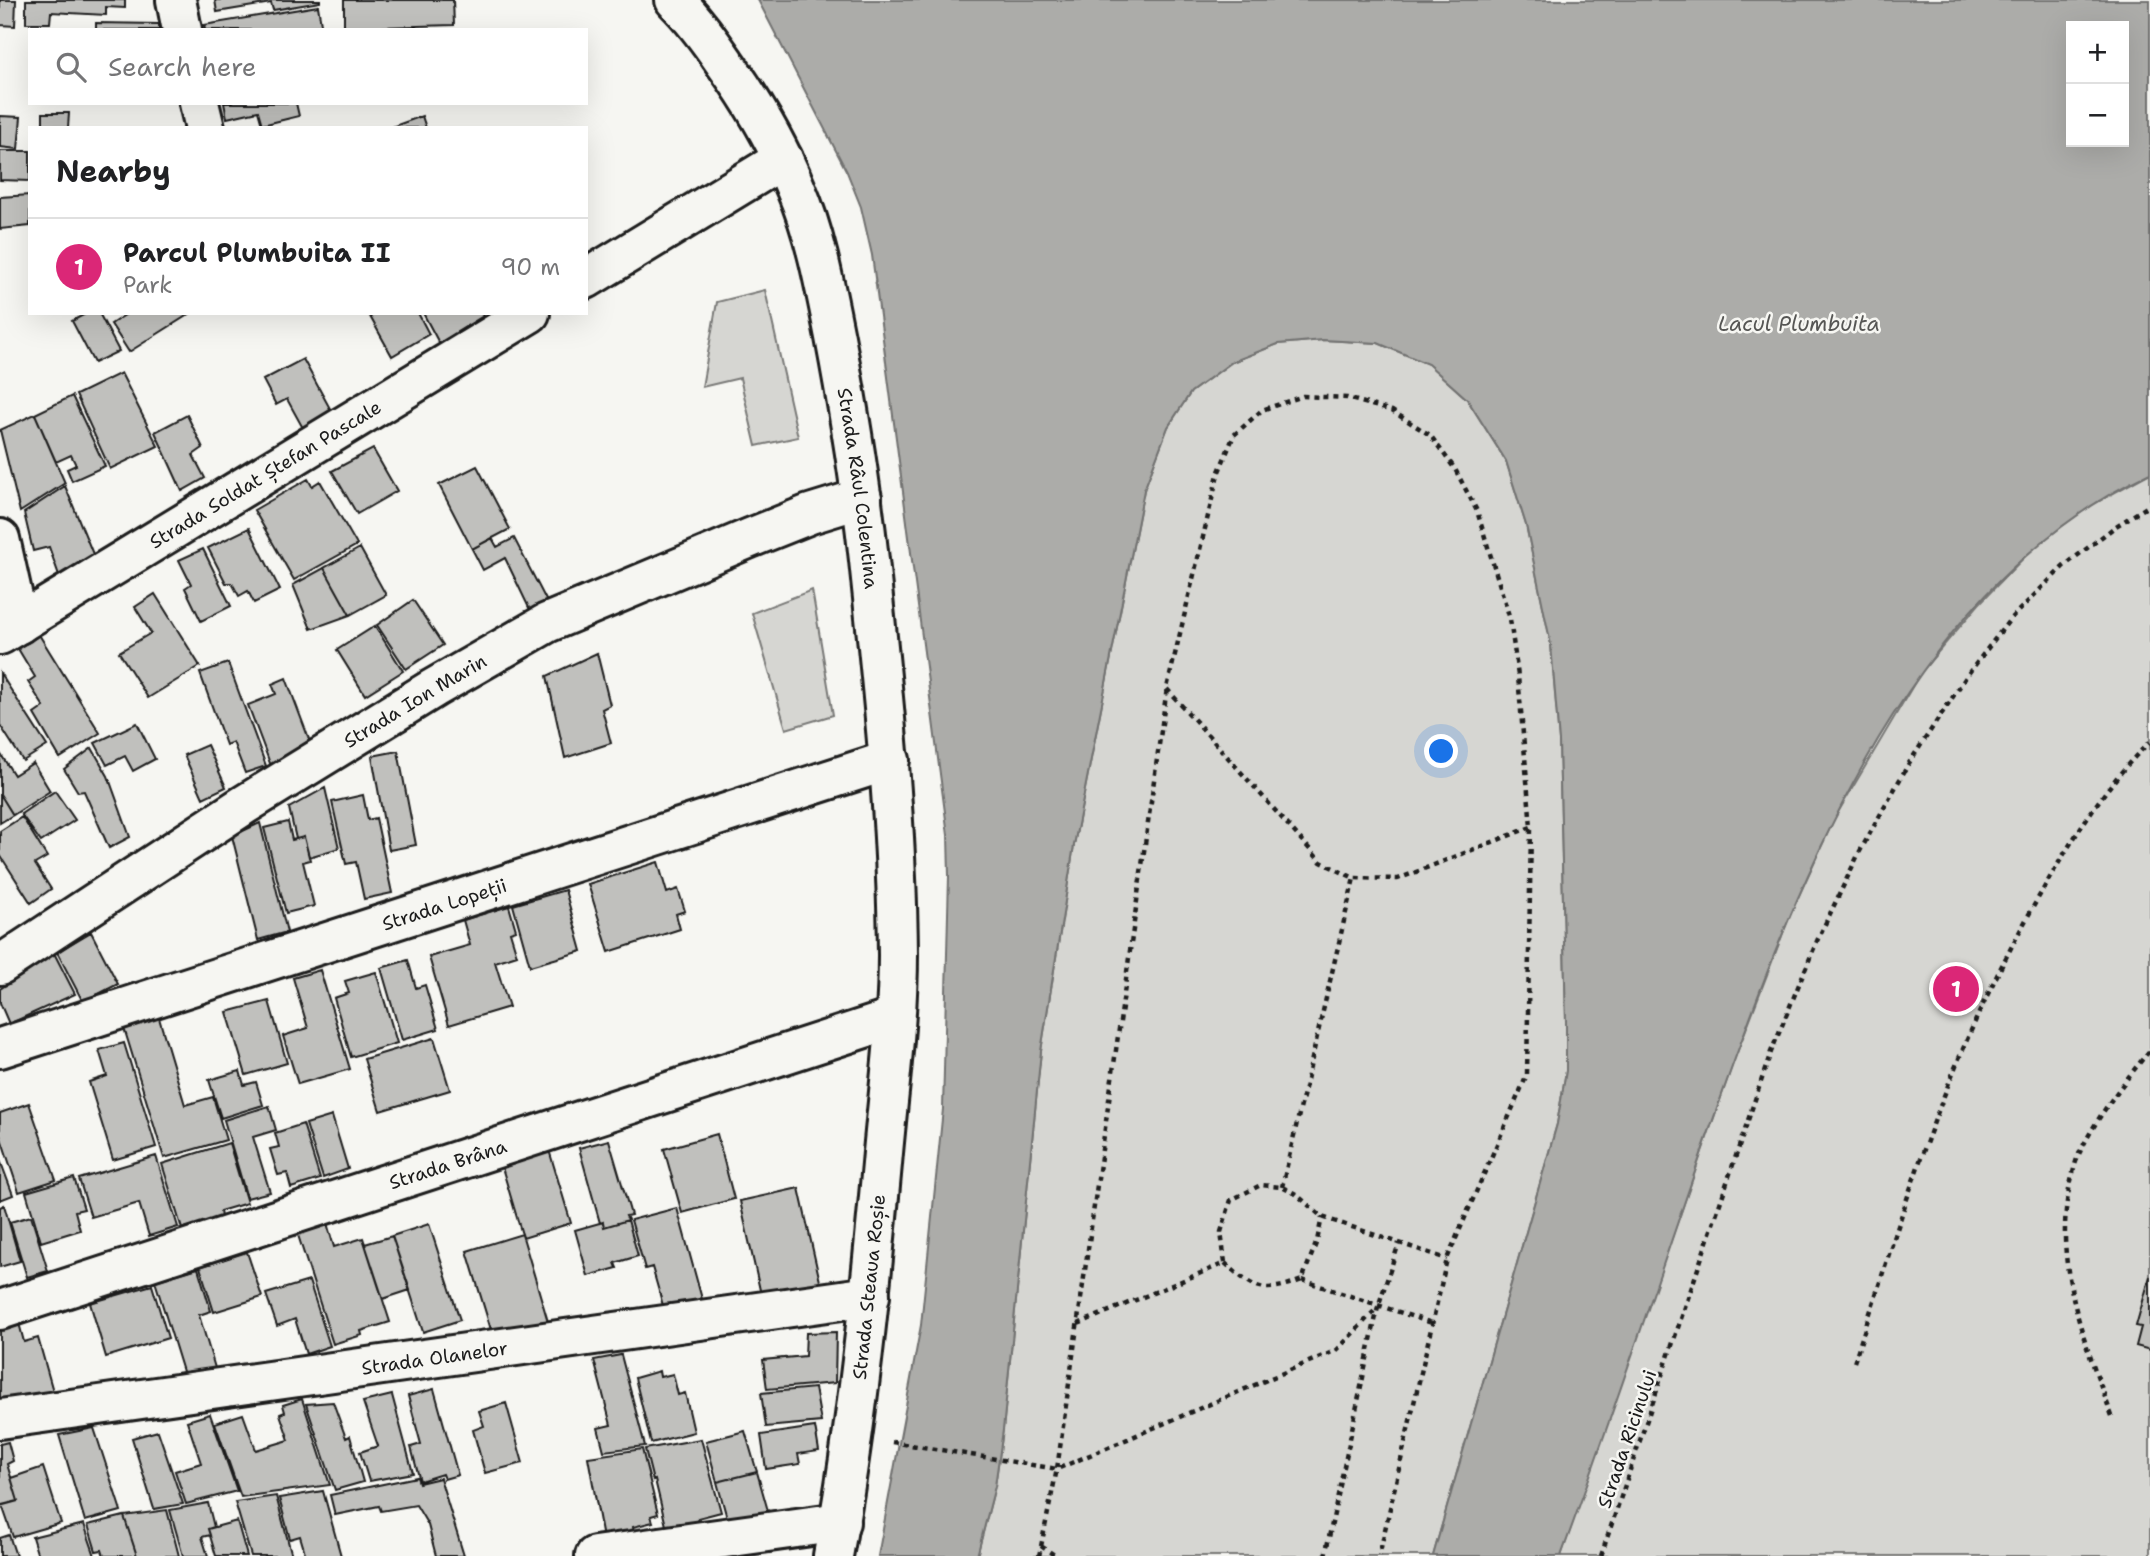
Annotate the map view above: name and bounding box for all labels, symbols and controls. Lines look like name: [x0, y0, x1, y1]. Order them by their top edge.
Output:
map controls: [2066, 21, 2129, 147]
button: +: [2066, 21, 2129, 84]
search box: [28, 28, 588, 105]
icon: search: [52, 48, 90, 86]
text: Search here: [108, 49, 257, 84]
button: −: [2066, 84, 2129, 147]
text: Nearby: [56, 151, 171, 192]
text: Parcul Plumbuita II: [123, 235, 391, 270]
text: 1: [74, 252, 84, 282]
text: 90 m: [500, 252, 560, 282]
text: Park: [123, 270, 172, 300]
water label: Lacul Plumbuita: [1718, 310, 1880, 338]
street label: Strada Râul Colentina: [832, 386, 885, 590]
street label: Strada Soldat Ștefan Pascale: [144, 394, 386, 554]
street label: Strada Ion Marin: [339, 648, 491, 753]
your location: [1424, 734, 1458, 768]
street label: Strada Lopeții: [379, 872, 510, 936]
pin: 1: [1933, 963, 1979, 1015]
street label: Strada Brâna: [386, 1133, 510, 1195]
street label: Strada Steaua Roșie: [847, 1193, 892, 1381]
street label: Strada Olanelor: [360, 1335, 510, 1380]
street label: Strada Ricinului: [1592, 1367, 1662, 1511]

